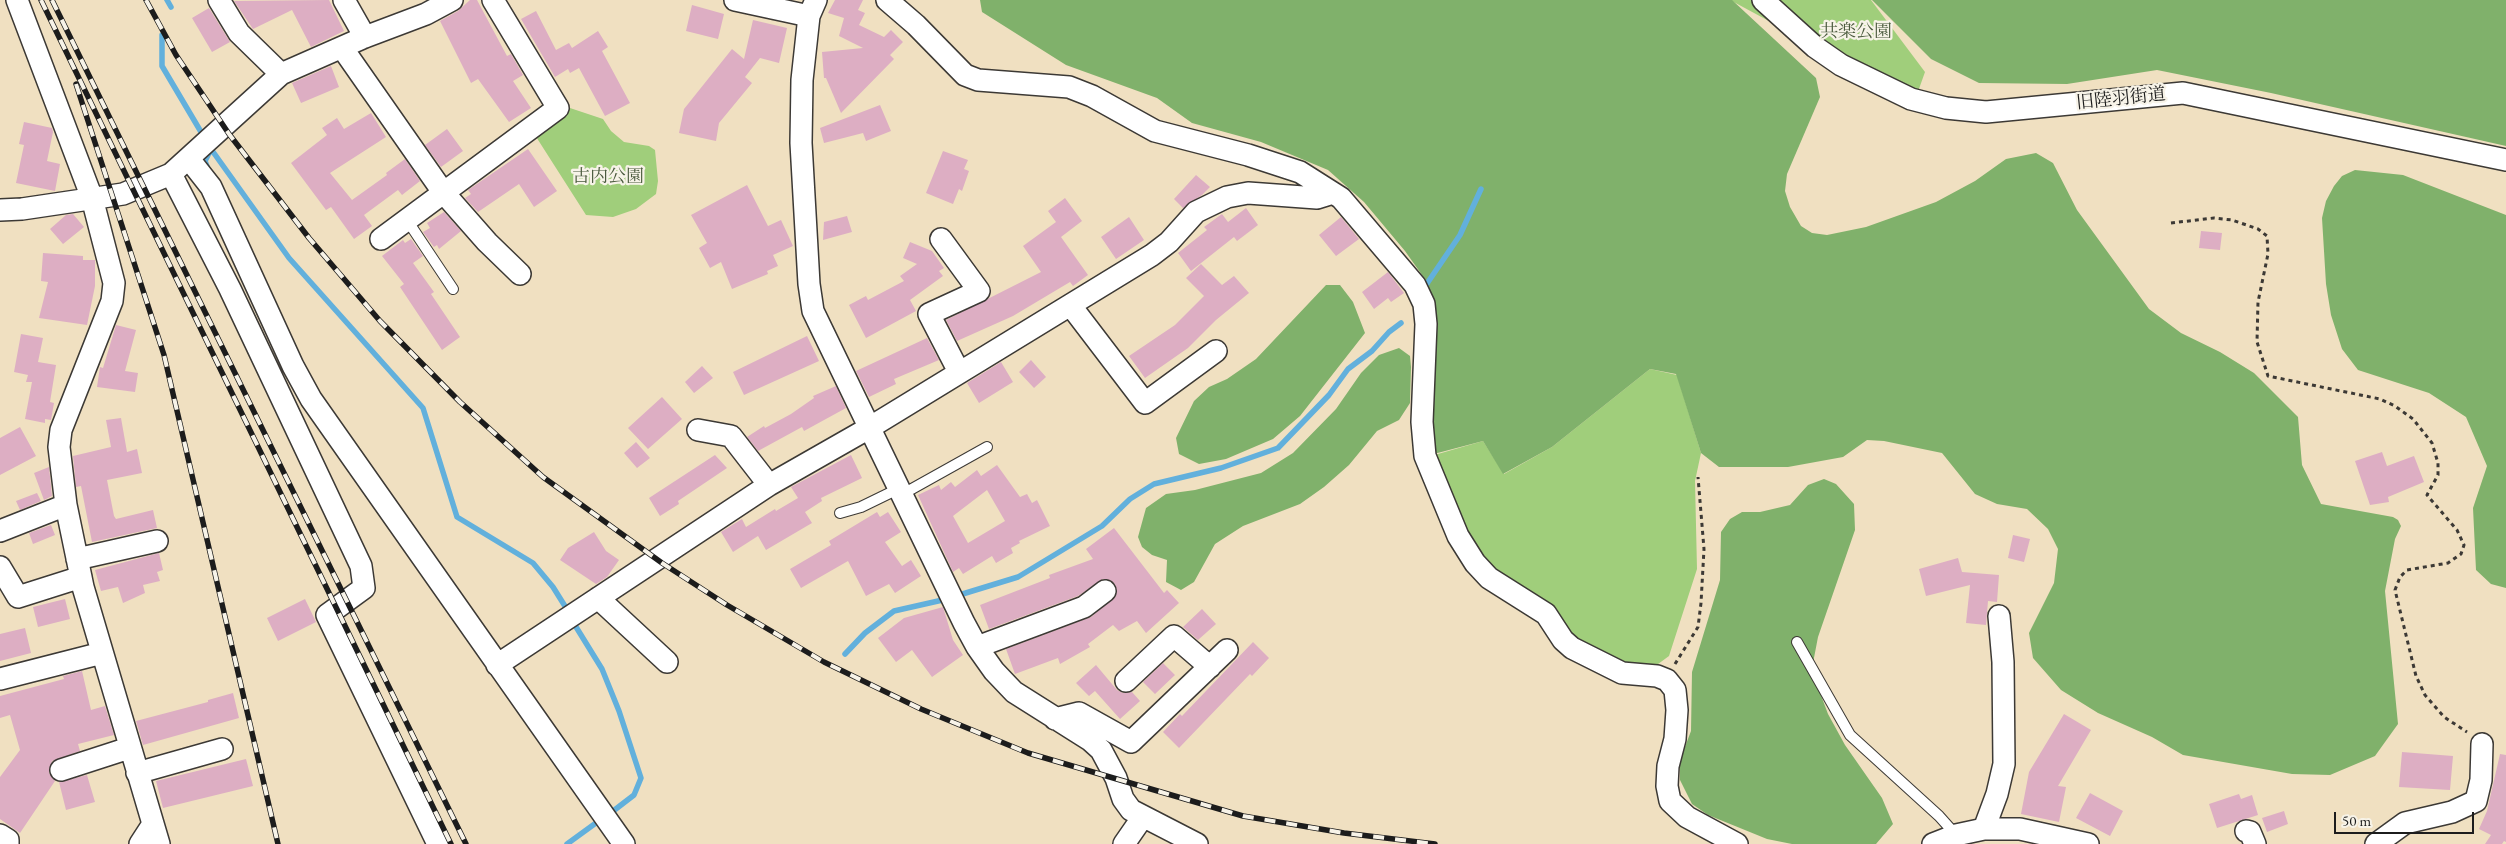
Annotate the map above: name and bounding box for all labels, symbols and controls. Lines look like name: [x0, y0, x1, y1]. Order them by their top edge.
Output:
park label: 共楽公園: [1820, 21, 1892, 43]
street label: 旧陸羽街道: [2075, 84, 2167, 114]
park label: 古内公園: [572, 166, 644, 188]
scale bar: [2336, 802, 2476, 834]
text: 50 m: [2342, 811, 2371, 830]

